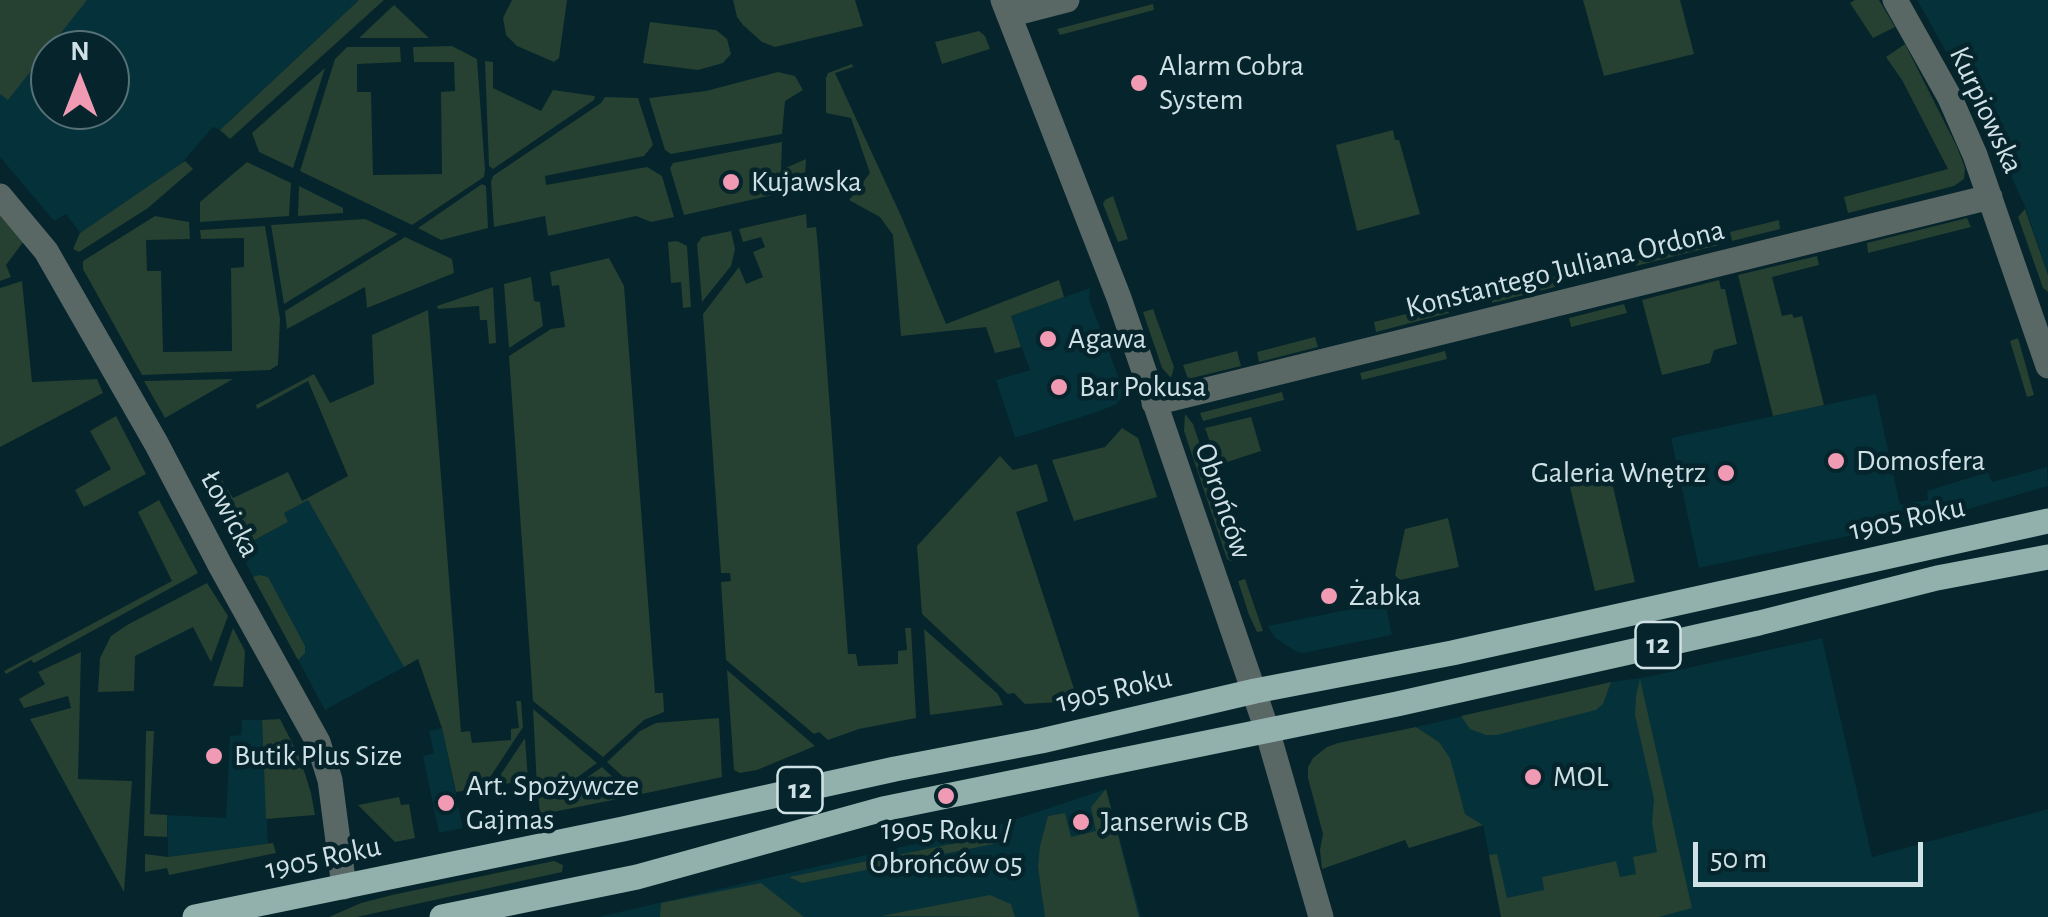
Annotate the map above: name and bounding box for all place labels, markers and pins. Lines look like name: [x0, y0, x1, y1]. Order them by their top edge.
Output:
place label: Alarm Cobra System: [1159, 48, 1304, 118]
marker: Alarm Cobra System: [1128, 72, 1150, 94]
place label: Kujawska: [751, 164, 862, 200]
marker: Kujawska: [720, 171, 742, 193]
place label: Agawa: [1068, 321, 1147, 357]
marker: Agawa: [1037, 328, 1059, 350]
place label: Bar Pokusa: [1079, 369, 1206, 405]
marker: Bar Pokusa: [1048, 376, 1070, 398]
place label: Domosfera: [1856, 443, 1985, 479]
marker: Domosfera: [1825, 450, 1847, 472]
place label: Galeria Wnętrz: [1531, 455, 1706, 491]
marker: Galeria Wnętrz: [1715, 462, 1737, 484]
place label: Żabka: [1349, 578, 1421, 614]
marker: Żabka: [1318, 585, 1340, 607]
place label: Butik Plus Size: [234, 738, 402, 774]
marker: Butik Plus Size: [203, 745, 225, 767]
place label: MOL: [1553, 759, 1608, 795]
marker: MOL: [1522, 766, 1544, 788]
place label: Art. Spożywcze Gajmas: [466, 768, 639, 838]
marker: 1905 Roku / Obrońców 05: [935, 785, 957, 807]
marker: Art. Spożywcze Gajmas: [435, 792, 457, 814]
place label: Janserwis CB: [1101, 804, 1249, 840]
marker: Janserwis CB: [1070, 811, 1092, 833]
place label: 1905 Roku / Obrońców 05: [869, 812, 1023, 882]

